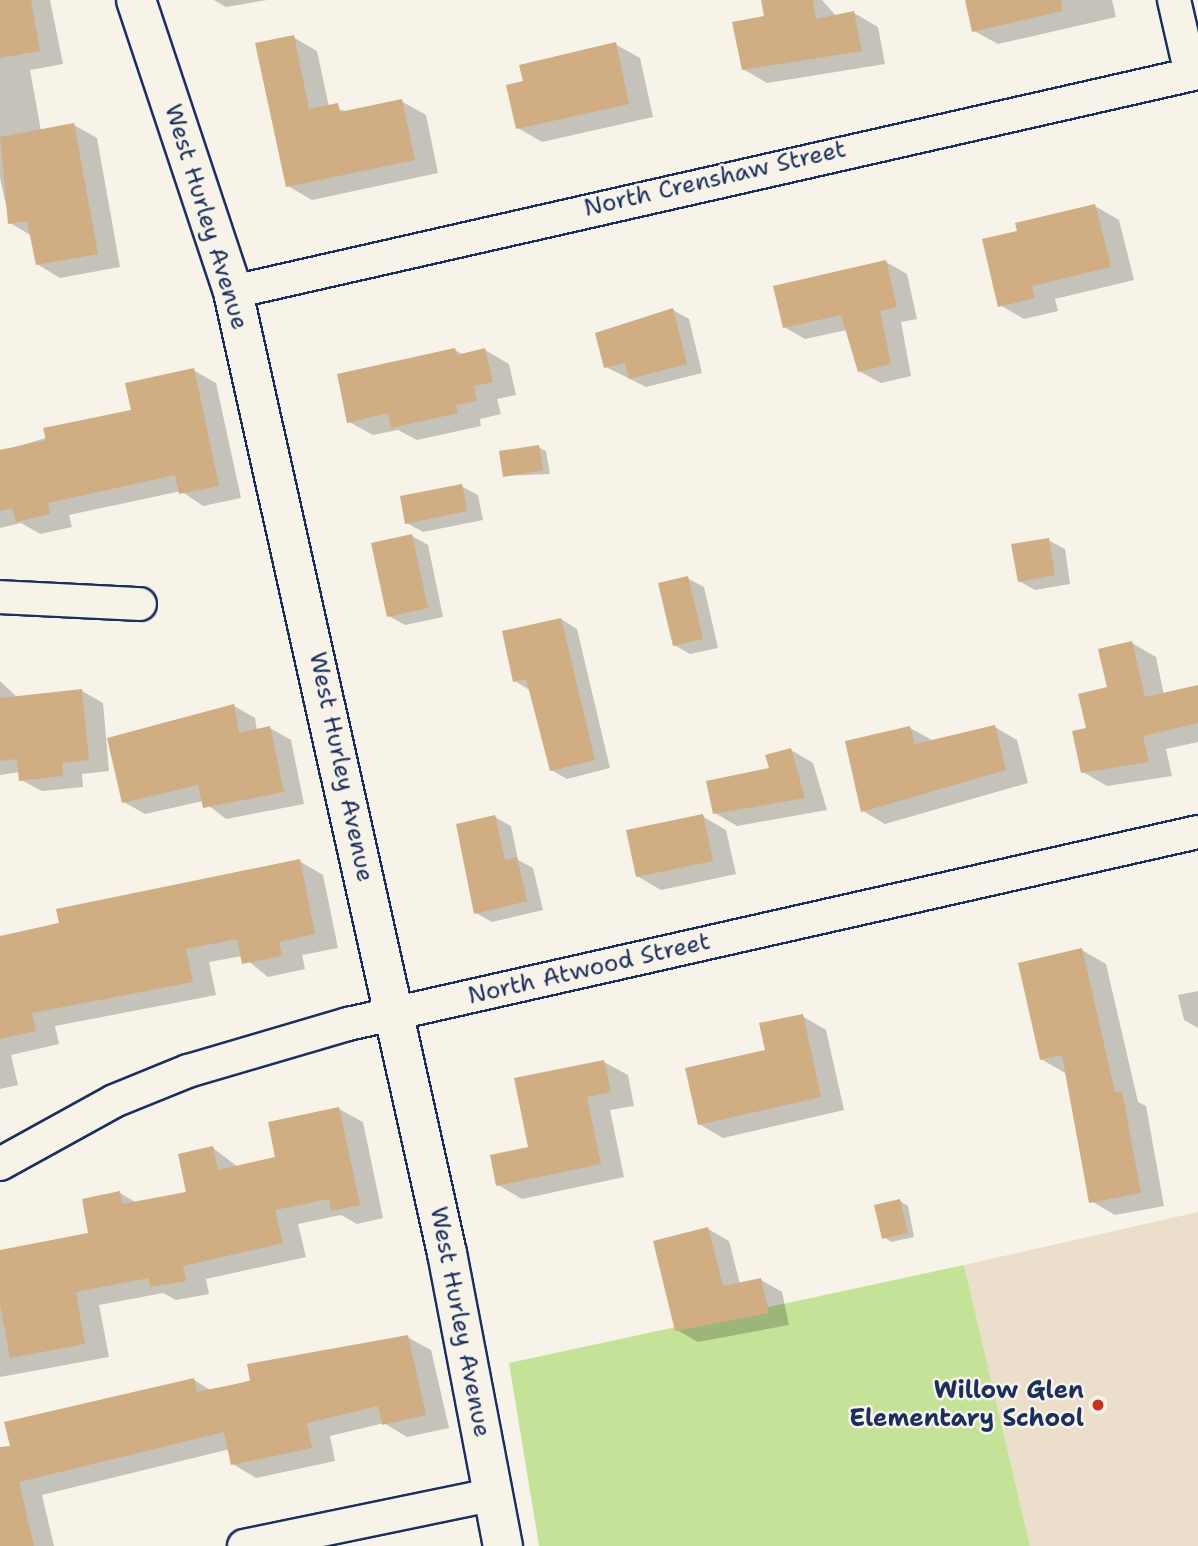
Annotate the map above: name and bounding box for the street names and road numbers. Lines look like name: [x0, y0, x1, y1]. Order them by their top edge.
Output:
street label: West Hurley Avenue: [158, 101, 254, 333]
street label: North Crenshaw Street: [581, 135, 849, 223]
street label: West Hurley Avenue: [303, 649, 379, 885]
street label: North Atwood Street: [465, 927, 713, 1011]
street label: West Hurley Avenue: [424, 1204, 496, 1440]

